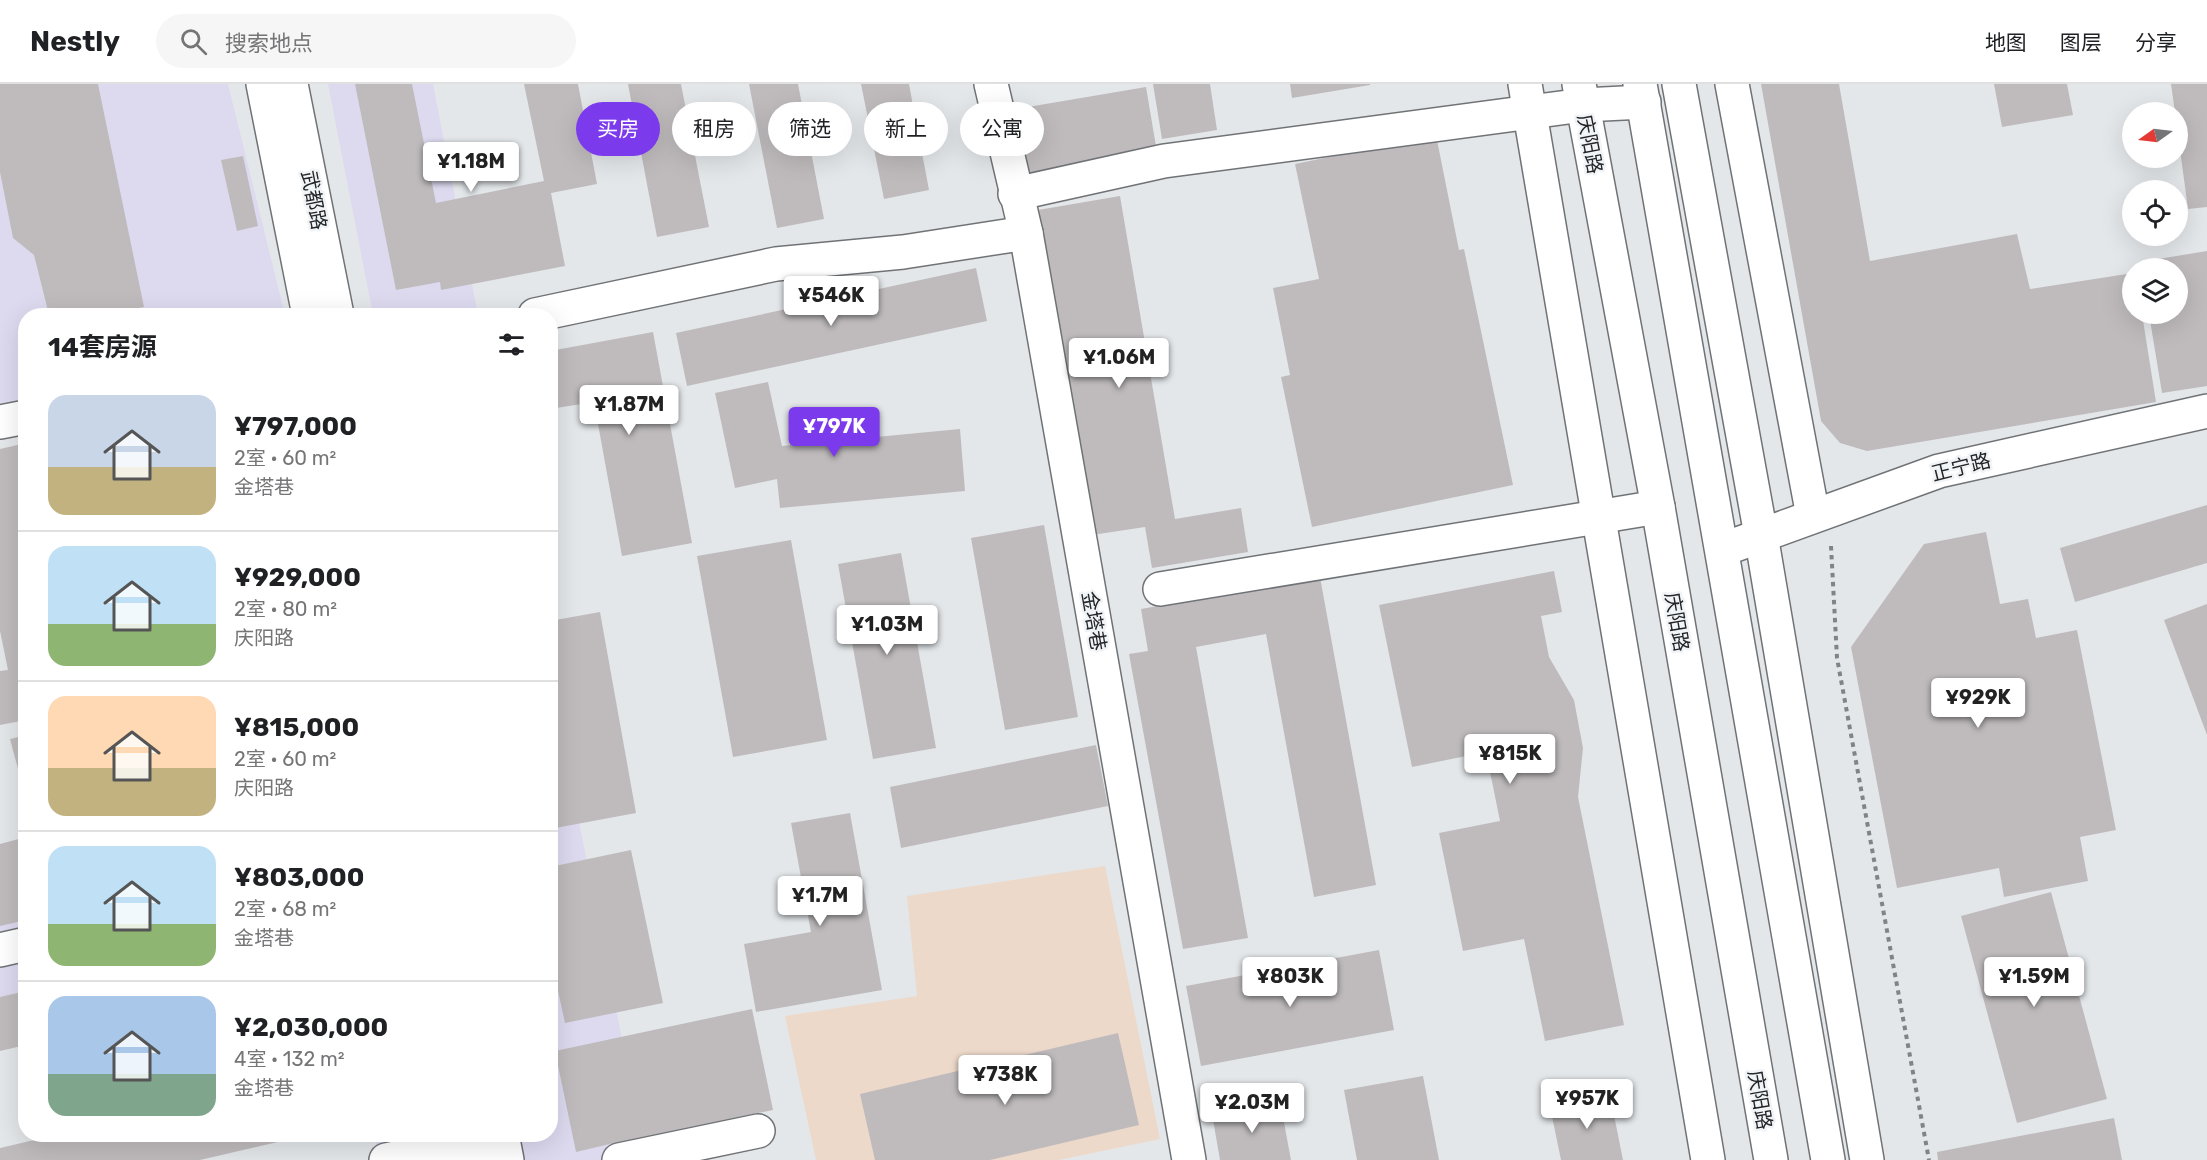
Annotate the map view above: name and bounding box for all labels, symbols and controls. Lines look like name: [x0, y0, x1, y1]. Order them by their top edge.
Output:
search box: [156, 14, 576, 68]
text: Nestly: [30, 25, 120, 58]
icon: search: [177, 25, 210, 58]
text: 搜索地点: [225, 30, 313, 57]
text: 地图: [1985, 30, 2027, 55]
text: 图层: [2060, 30, 2102, 55]
text: 分享: [2135, 30, 2177, 55]
chip: 买房: [576, 102, 660, 156]
chip: 租房: [672, 102, 756, 156]
chip: 筛选: [768, 102, 852, 156]
chip: 新上: [864, 102, 948, 156]
chip: 公寓: [960, 102, 1044, 156]
north arrow: [2122, 102, 2188, 168]
map controls: [2122, 102, 2188, 324]
street label: 庆阳路: [1572, 112, 1608, 176]
pin: ¥1.18M: [422, 142, 520, 193]
text: ¥1.18M: [437, 149, 505, 173]
street label: 武都路: [296, 168, 332, 232]
button: locate: [2122, 180, 2188, 246]
button: layers: [2122, 258, 2188, 324]
pin: ¥546K: [789, 276, 873, 327]
text: ¥546K: [798, 283, 864, 307]
icon: filters: [495, 328, 528, 361]
text: 14套房源: [48, 332, 157, 363]
pin: ¥1.06M: [1070, 338, 1168, 389]
text: ¥1.06M: [1083, 345, 1155, 369]
pin: ¥1.87M: [580, 385, 678, 436]
text: ¥1.87M: [594, 392, 664, 416]
pin: ¥797K: [792, 407, 876, 458]
text: ¥797,000: [234, 411, 357, 442]
text: ¥797K: [803, 414, 865, 438]
icon: home: [96, 419, 168, 491]
text: 2室 · 60 m²: [234, 446, 336, 470]
street label: 正宁路: [1929, 448, 1993, 486]
text: 金塔巷: [234, 475, 294, 499]
text: ¥929,000: [234, 562, 361, 593]
icon: home: [96, 570, 168, 642]
street label: 金塔巷: [1077, 589, 1111, 653]
street label: 庆阳路: [1660, 590, 1694, 654]
text: 2室 · 80 m²: [234, 597, 337, 621]
pin: ¥1.03M: [838, 605, 936, 656]
text: ¥1.03M: [851, 612, 923, 636]
text: 庆阳路: [234, 626, 294, 650]
pin: ¥929K: [1936, 678, 2020, 729]
text: ¥929K: [1945, 685, 2011, 709]
text: ¥815,000: [234, 712, 359, 743]
icon: home: [96, 720, 168, 792]
pin: ¥815K: [1468, 734, 1552, 785]
text: ¥815K: [1478, 741, 1542, 765]
text: 2室 · 60 m²: [234, 747, 336, 771]
text: 庆阳路: [234, 776, 294, 800]
text: ¥803,000: [234, 862, 364, 893]
icon: home: [96, 870, 168, 942]
pin: ¥1.7M: [778, 876, 862, 927]
text: ¥1.7M: [792, 883, 848, 907]
text: 2室 · 68 m²: [234, 897, 336, 921]
text: 金塔巷: [234, 926, 294, 950]
pin: ¥803K: [1248, 957, 1332, 1008]
pin: ¥1.59M: [1985, 957, 2083, 1008]
text: ¥803K: [1256, 964, 1324, 988]
text: ¥1.59M: [1998, 964, 2070, 988]
text: ¥2,030,000: [234, 1012, 388, 1043]
icon: home: [96, 1020, 168, 1092]
text: 4室 · 132 m²: [234, 1047, 345, 1071]
pin: ¥738K: [963, 1055, 1047, 1106]
text: ¥738K: [972, 1062, 1038, 1086]
street label: 庆阳路: [1743, 1068, 1777, 1132]
text: 金塔巷: [234, 1076, 294, 1100]
pin: ¥957K: [1545, 1079, 1629, 1130]
pin: ¥2.03M: [1203, 1083, 1301, 1134]
text: ¥957K: [1555, 1086, 1619, 1110]
text: ¥2.03M: [1214, 1090, 1290, 1114]

